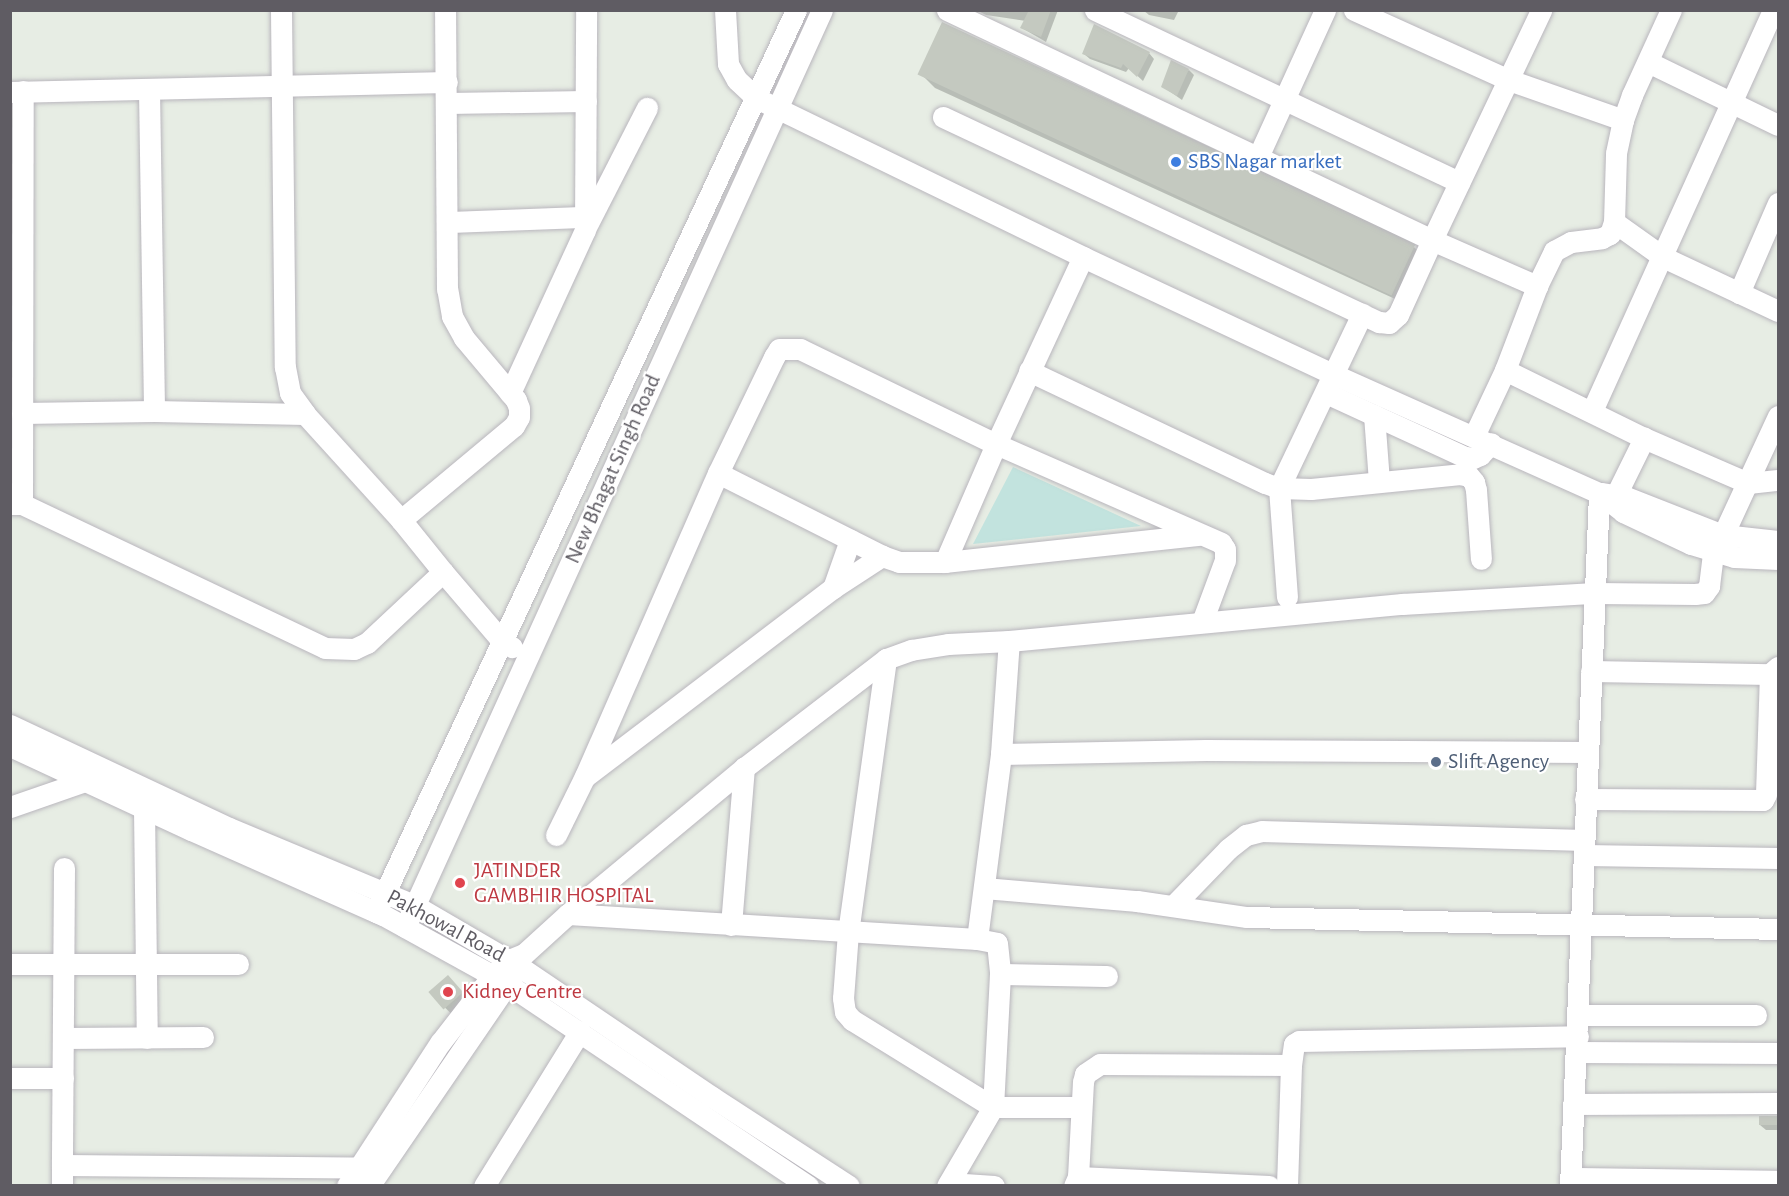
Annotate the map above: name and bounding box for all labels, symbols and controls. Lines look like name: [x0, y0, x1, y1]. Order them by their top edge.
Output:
place label: SBS Nagar market: [1188, 149, 1342, 175]
marker: SBS Nagar market: [1169, 155, 1183, 169]
street label: New Bhagat Singh Road: [559, 370, 667, 568]
place label: Slift Agency: [1448, 749, 1549, 775]
marker: Slift Agency: [1429, 755, 1443, 769]
place label: JATINDER GAMBHIR HOSPITAL: [474, 857, 653, 908]
marker: JATINDER GAMBHIR HOSPITAL: [451, 874, 469, 892]
street label: Pakhowal Road: [382, 884, 510, 968]
place label: Kidney Centre: [462, 979, 582, 1005]
marker: Kidney Centre: [439, 983, 457, 1001]

